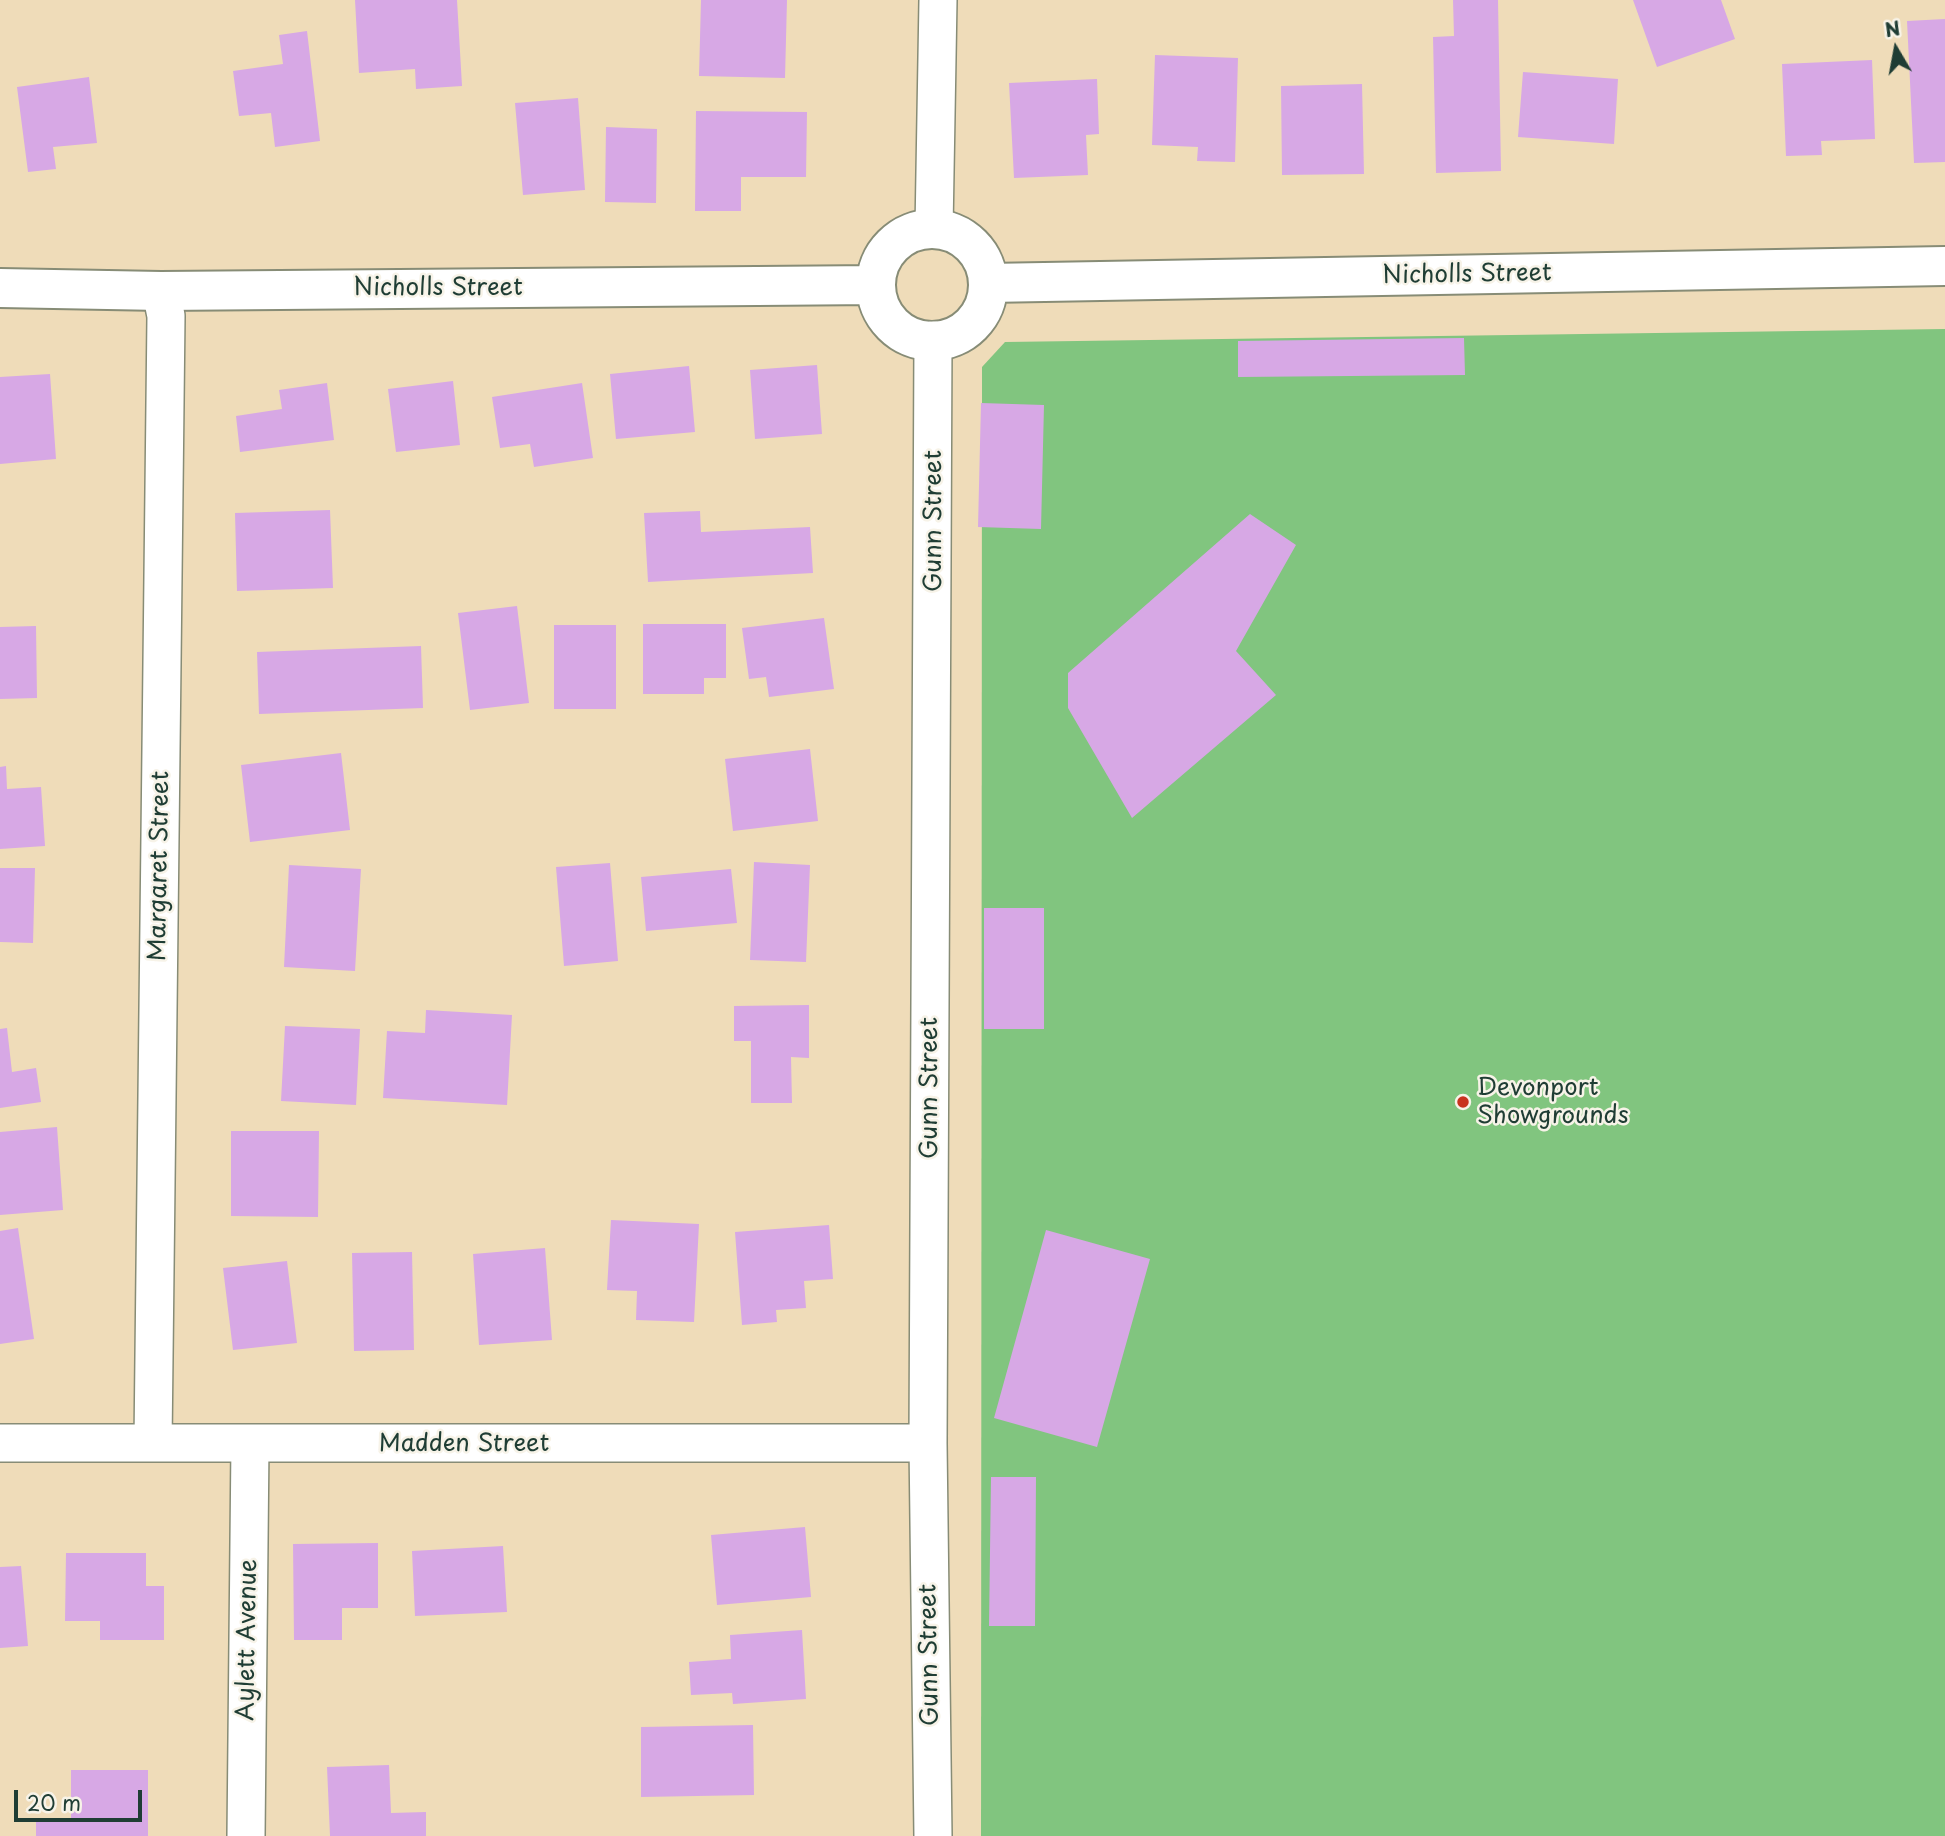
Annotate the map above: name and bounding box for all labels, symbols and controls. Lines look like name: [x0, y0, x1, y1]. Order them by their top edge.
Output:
text: N: [1883, 13, 1902, 43]
north arrow: [1861, 14, 1931, 84]
street label: Nicholls Street: [1382, 259, 1552, 291]
street label: Nicholls Street: [353, 274, 523, 302]
street label: Gunn Street: [920, 450, 948, 592]
street label: Margaret Street: [144, 771, 176, 961]
street label: Gunn Street: [916, 1017, 944, 1159]
place label: Devonport Showgrounds: [1477, 1074, 1629, 1130]
marker: Devonport Showgrounds: [1455, 1094, 1471, 1110]
street label: Madden Street: [379, 1430, 549, 1458]
street label: Aylett Avenue: [232, 1559, 264, 1721]
street label: Gunn Street: [914, 1584, 946, 1726]
scale bar: [18, 1776, 145, 1820]
text: 20 m: [27, 1786, 81, 1818]

